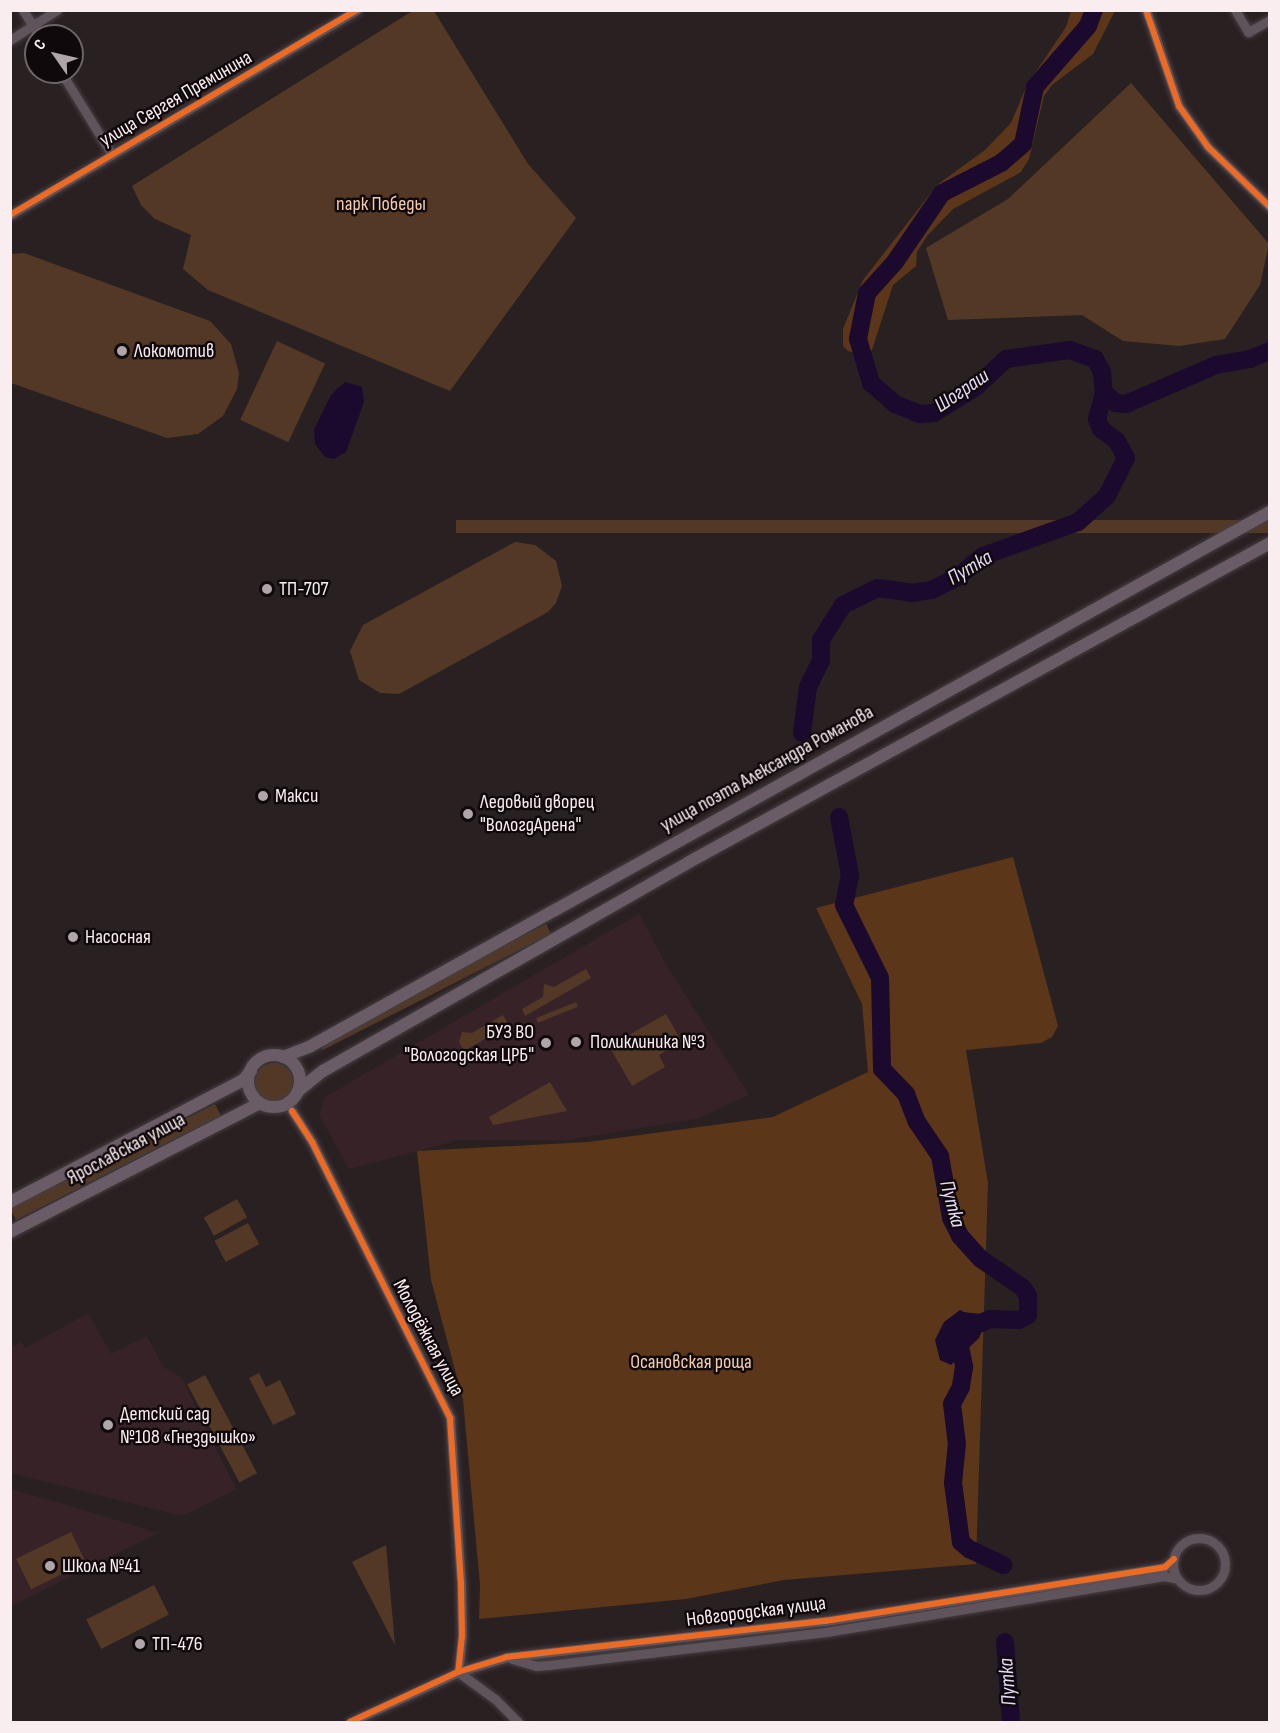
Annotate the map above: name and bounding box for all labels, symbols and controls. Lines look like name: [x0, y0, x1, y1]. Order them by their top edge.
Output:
north arrow: [24, 24, 84, 84]
text: С: [30, 36, 50, 53]
street label: улица Сергея Преминина: [96, 46, 256, 152]
park label: парк Победы: [336, 192, 426, 216]
place label: Локомотив: [134, 339, 214, 363]
marker: Локомотив: [115, 344, 129, 358]
water label: Шограш: [930, 364, 994, 418]
water label: Путка: [943, 545, 997, 591]
place label: ТП-707: [279, 577, 329, 601]
marker: ТП-707: [260, 582, 274, 596]
street label: улица поэта Александра Романова: [656, 700, 878, 838]
place label: Макси: [275, 784, 318, 808]
marker: Макси: [256, 789, 270, 803]
place label: Ледовый дворец "ВологдАрена": [480, 790, 594, 837]
marker: Ледовый дворец "ВологдАрена": [461, 807, 475, 821]
place label: Насосная: [85, 925, 151, 949]
marker: Насосная: [66, 930, 80, 944]
place label: БУЗ ВО "Вологодская ЦРБ": [404, 1020, 534, 1067]
place label: Поликлиника №3: [590, 1030, 705, 1054]
marker: Поликлиника №3: [567, 1033, 585, 1051]
marker: БУЗ ВО "Вологодская ЦРБ": [539, 1036, 553, 1050]
street label: Ярославская улица: [63, 1108, 189, 1190]
water label: Путка: [934, 1178, 970, 1230]
street label: Молодёжная улица: [387, 1276, 469, 1400]
park label: Осановская роща: [630, 1350, 752, 1374]
place label: Детский сад №108 «Гнездышко»: [120, 1402, 256, 1449]
marker: Детский сад №108 «Гнездышко»: [101, 1418, 115, 1432]
place label: Школа №41: [62, 1554, 140, 1578]
marker: Школа №41: [43, 1559, 57, 1573]
street label: Новгородская улица: [685, 1592, 827, 1632]
place label: ТП-476: [152, 1632, 203, 1656]
marker: ТП-476: [133, 1637, 147, 1651]
water label: Путка: [994, 1657, 1022, 1707]

